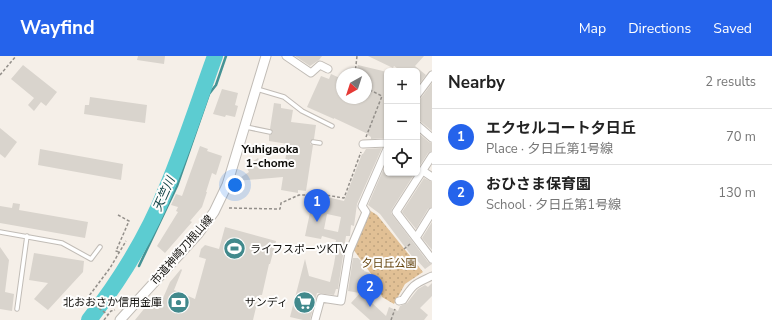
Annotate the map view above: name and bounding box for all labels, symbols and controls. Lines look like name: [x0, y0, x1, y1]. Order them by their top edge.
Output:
text: Wayfind: [20, 15, 95, 41]
text: Map: [579, 19, 606, 38]
text: Directions: [628, 19, 691, 38]
text: Saved: [713, 19, 752, 38]
north arrow: [336, 68, 372, 104]
map controls: [384, 68, 420, 176]
button: +: [384, 68, 420, 104]
text: Nearby: [448, 71, 505, 94]
text: 2 results: [705, 73, 756, 91]
button: −: [384, 104, 420, 140]
text: エクセルコート夕日丘: [486, 118, 636, 138]
text: 1: [457, 128, 465, 146]
text: 70 m: [726, 128, 756, 146]
button: locate: [384, 140, 420, 176]
text: Place · 夕日丘第1号線: [486, 140, 613, 158]
district label: Yuhigaoka 1-chome: [240, 141, 299, 171]
water label: 天竺川: [149, 172, 179, 214]
text: おひさま保育園: [486, 174, 591, 194]
your location: [225, 175, 245, 195]
text: 2: [457, 184, 465, 202]
text: 130 m: [718, 184, 756, 202]
pin: 1: [304, 189, 330, 222]
text: School · 夕日丘第1号線: [486, 196, 621, 214]
street label: 市道神崎刀根山線: [147, 212, 217, 288]
sports icon: ライフスポーツKTV: [221, 236, 247, 262]
place label: ライフスポーツKTV: [250, 242, 348, 257]
park label: 夕日丘公園: [362, 256, 417, 271]
pin: 2: [357, 274, 383, 307]
bank icon: 北おおさか信用金庫: [165, 289, 191, 315]
supermarket icon: サンディ: [291, 289, 317, 315]
place label: 北おおさか信用金庫: [63, 295, 162, 310]
place label: サンディ: [245, 295, 288, 310]

